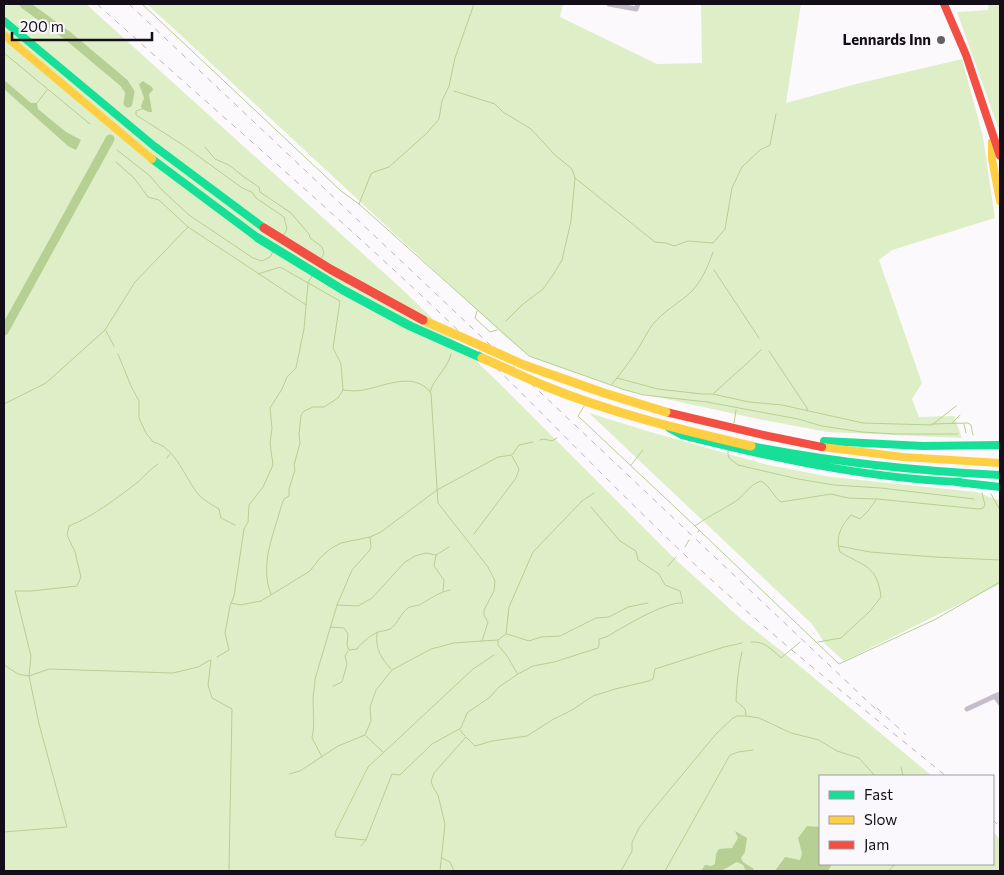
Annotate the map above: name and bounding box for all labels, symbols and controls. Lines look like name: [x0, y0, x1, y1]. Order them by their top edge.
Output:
scale bar: [12, 10, 152, 42]
text: 200 m: [20, 17, 64, 35]
place label: Lennards Inn: [842, 30, 931, 48]
marker: Lennards Inn: [935, 34, 947, 46]
legend: [819, 775, 994, 865]
text: Fast: [864, 785, 893, 803]
text: Slow: [864, 810, 897, 828]
text: Jam: [864, 835, 889, 853]

